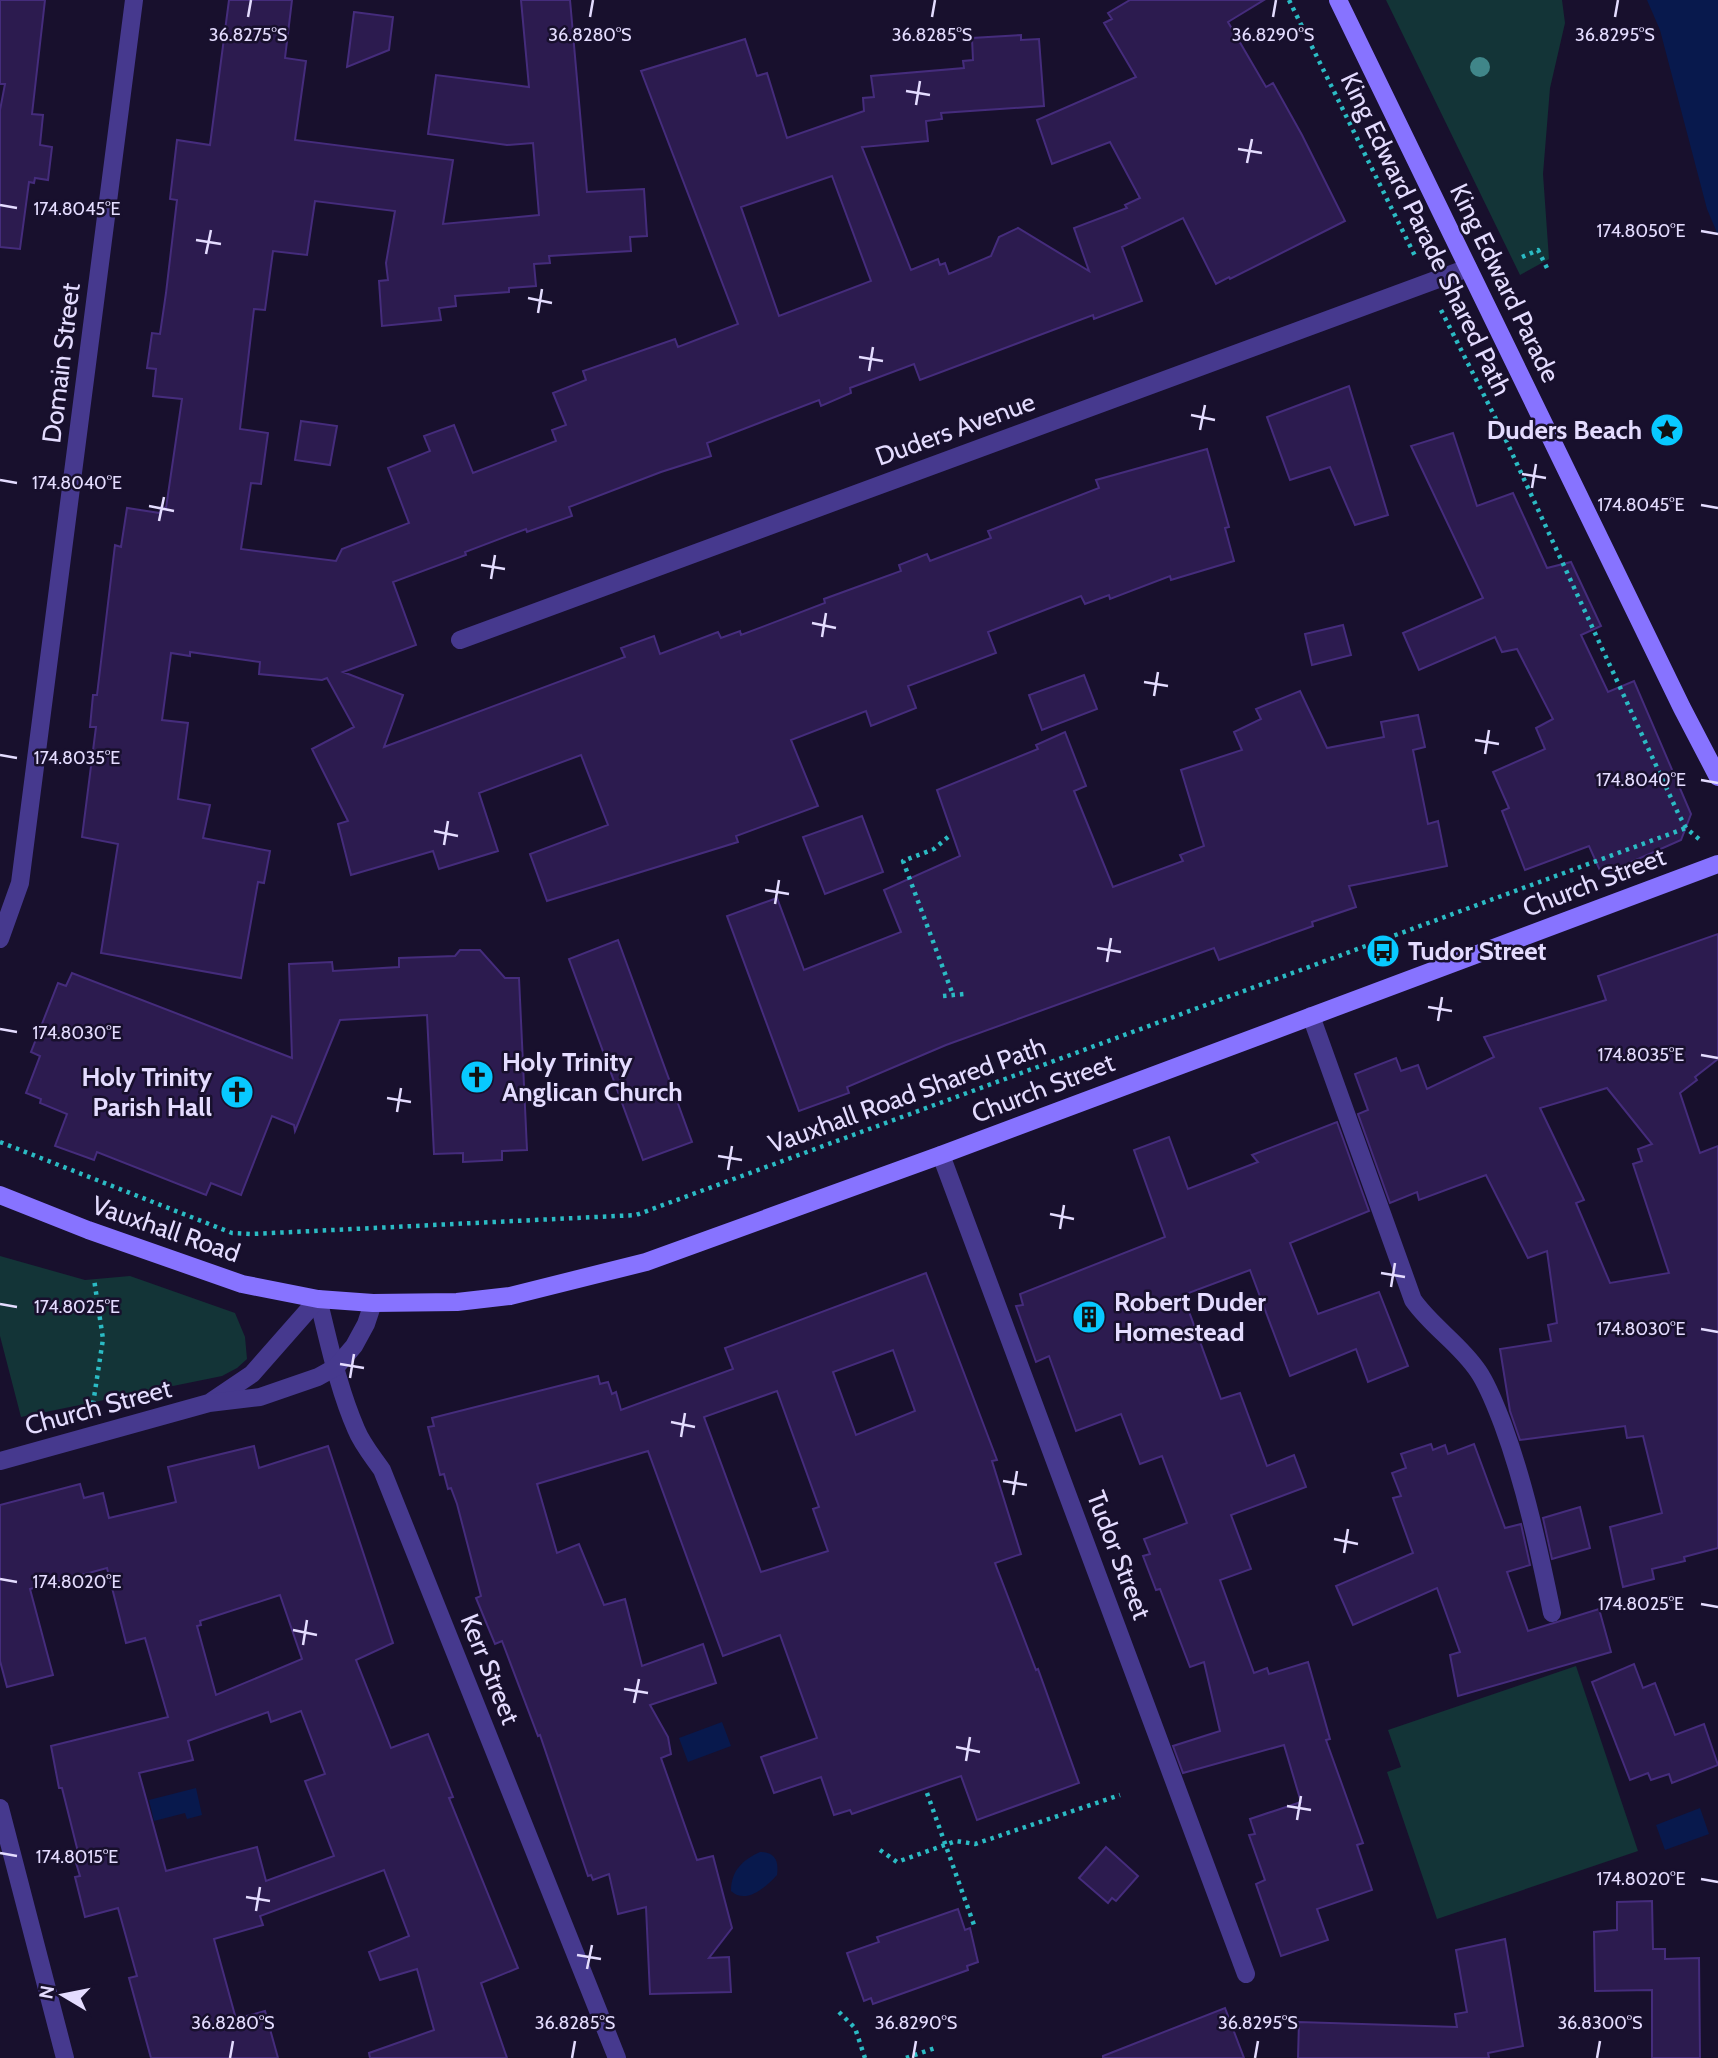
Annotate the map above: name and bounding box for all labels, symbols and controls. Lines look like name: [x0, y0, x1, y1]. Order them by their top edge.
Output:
text: 36.8275°S: [209, 24, 287, 46]
text: 36.8280°S: [548, 24, 632, 46]
text: 36.8285°S: [892, 24, 972, 46]
text: 36.8290°S: [1232, 24, 1314, 46]
text: 36.8295°S: [1575, 24, 1655, 46]
street label: King Edward Parade Shared Path: [1334, 67, 1518, 401]
street label: King Edward Parade: [1443, 179, 1567, 387]
text: 174.8045°E: [34, 198, 121, 220]
text: 174.8050°E: [1596, 220, 1686, 242]
street label: Domain Street: [35, 281, 87, 445]
street label: Duders Avenue: [871, 385, 1039, 473]
place icon: Duders Beach: [1648, 411, 1686, 449]
place label: Duders Beach: [1487, 414, 1642, 446]
text: 174.8040°E: [32, 472, 122, 494]
text: 174.8045°E: [1598, 494, 1685, 516]
text: 174.8035°E: [34, 747, 120, 769]
text: 174.8040°E: [1596, 769, 1686, 791]
street label: Church Street: [1518, 840, 1670, 924]
bus stop icon: Tudor Street: [1364, 932, 1402, 970]
place label: Tudor Street: [1408, 935, 1547, 967]
text: 174.8030°E: [32, 1022, 122, 1044]
street label: Vauxhall Road Shared Path: [764, 1030, 1050, 1160]
text: 174.8035°E: [1598, 1044, 1684, 1066]
place label: Holy Trinity Anglican Church: [502, 1046, 683, 1108]
street label: Church Street: [967, 1046, 1119, 1130]
church icon: Holy Trinity Anglican Church: [458, 1058, 496, 1096]
place label: Holy Trinity Parish Hall: [81, 1061, 212, 1123]
church icon: Holy Trinity Parish Hall: [218, 1073, 256, 1111]
street label: Vauxhall Road: [88, 1189, 244, 1269]
place label: Robert Duder Homestead: [1114, 1286, 1266, 1348]
text: 174.8025°E: [34, 1296, 120, 1318]
building icon: Robert Duder Homestead: [1070, 1298, 1108, 1336]
text: 174.8030°E: [1596, 1318, 1686, 1340]
street label: Church Street: [21, 1372, 175, 1442]
street label: Tudor Street: [1080, 1486, 1158, 1624]
text: 174.8020°E: [33, 1571, 121, 1593]
text: 174.8025°E: [1598, 1593, 1684, 1615]
street label: Kerr Street: [453, 1609, 527, 1729]
text: 174.8015°E: [36, 1846, 118, 1868]
text: 174.8020°E: [1597, 1868, 1685, 1890]
north arrow: [28, 1960, 98, 2030]
text: N: [34, 1984, 59, 2001]
text: 36.8280°S: [191, 2012, 275, 2034]
text: 36.8285°S: [535, 2012, 615, 2034]
text: 36.8290°S: [875, 2012, 957, 2034]
text: 36.8295°S: [1218, 2012, 1298, 2034]
text: 36.8300°S: [1557, 2012, 1643, 2034]

